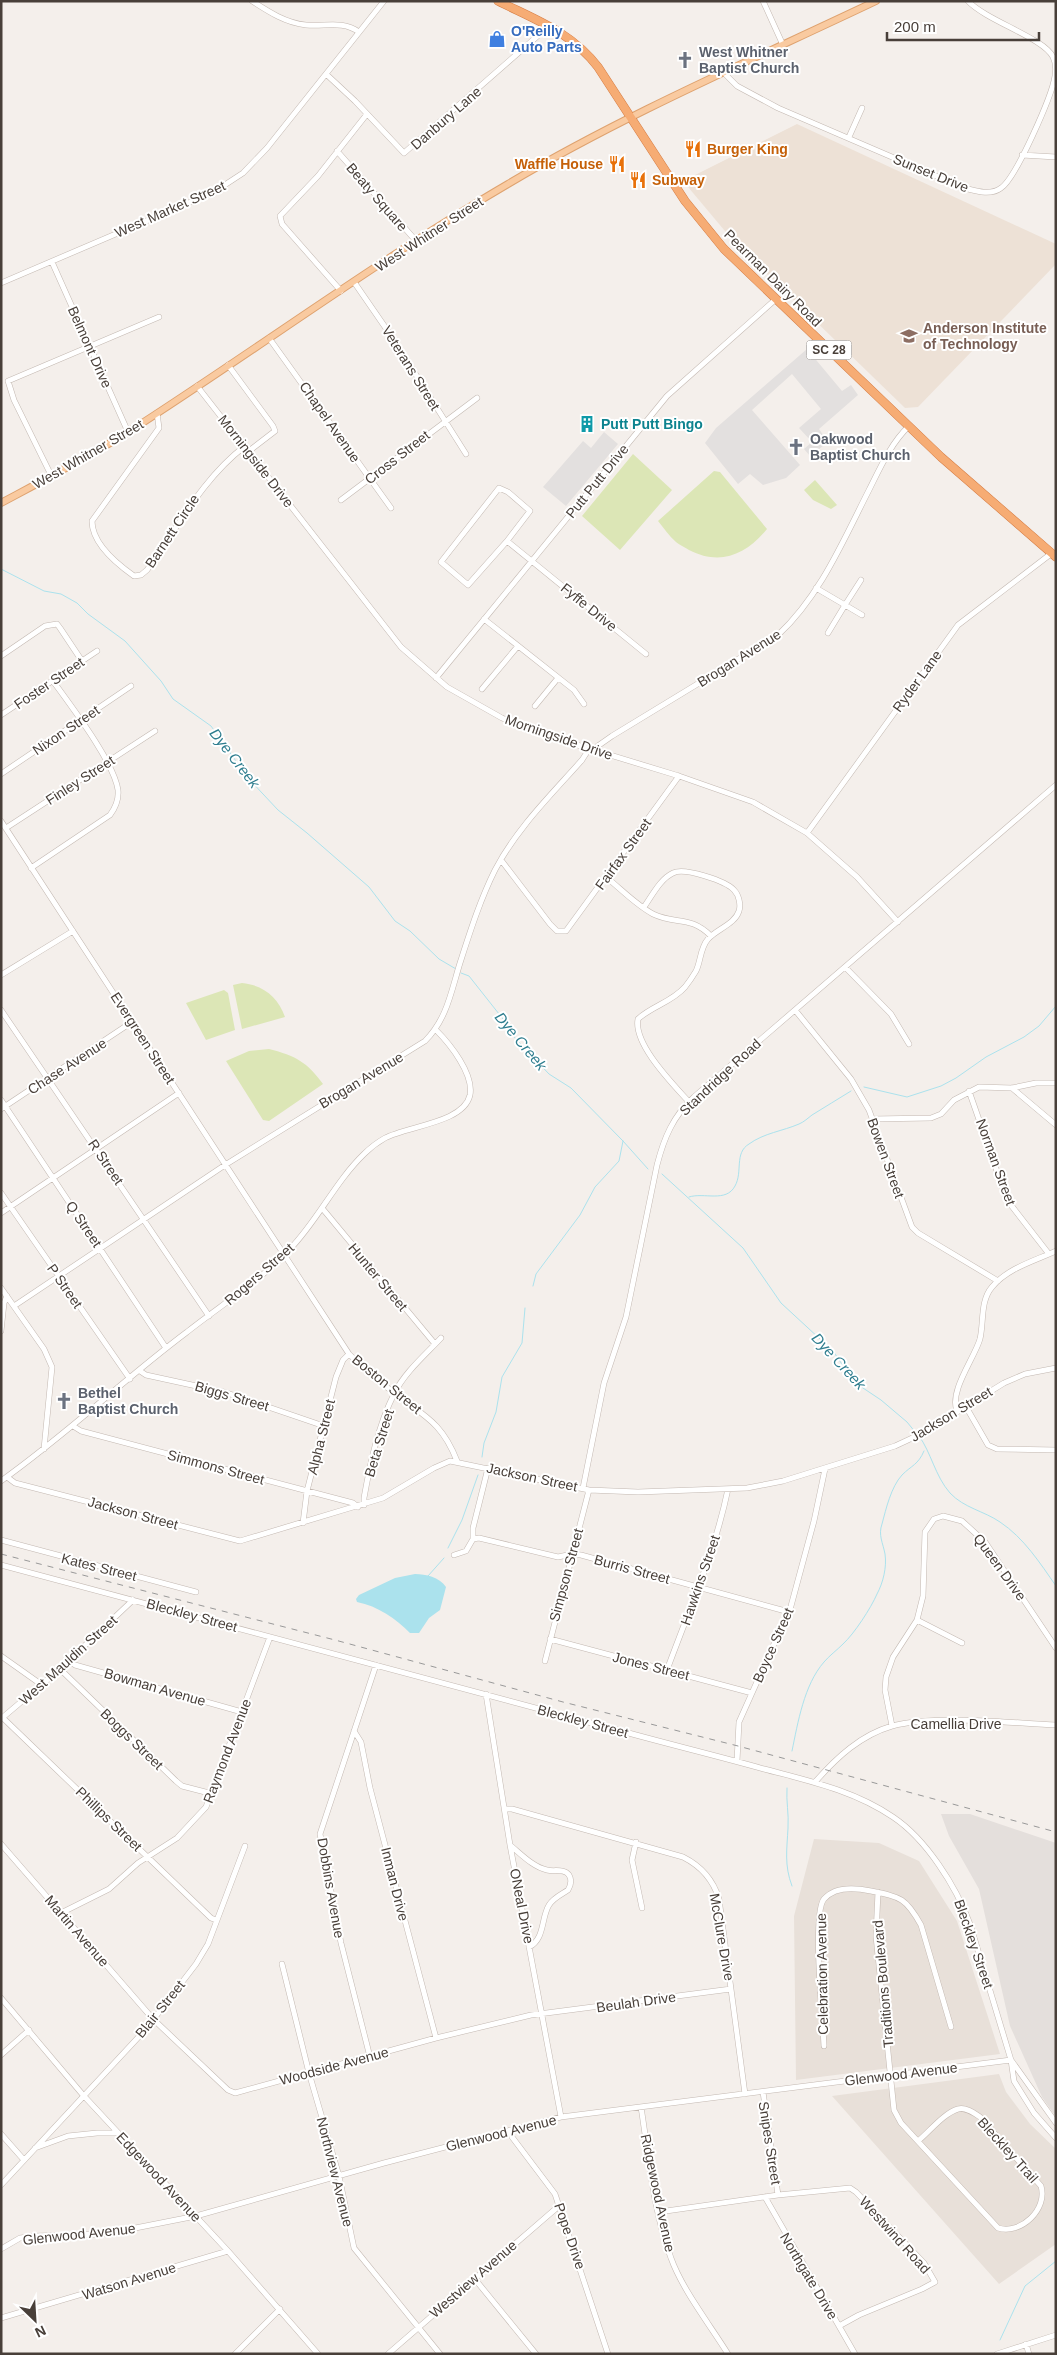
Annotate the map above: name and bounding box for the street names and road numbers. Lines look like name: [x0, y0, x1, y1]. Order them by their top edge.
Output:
street label: Danbury Lane: [408, 83, 485, 153]
street label: Sunset Drive: [891, 151, 971, 196]
street label: Beaty Square: [343, 160, 411, 234]
street label: West Market Street: [112, 177, 228, 241]
street label: West Whitner Street: [372, 193, 486, 275]
street label: Pearman Dairy Road: [721, 226, 825, 330]
street label: Belmont Drive: [65, 304, 115, 391]
street label: Veterans Street: [379, 323, 443, 413]
road number: SC 28: [806, 340, 852, 360]
street label: Chapel Avenue: [296, 379, 364, 466]
street label: Morningside Drive: [215, 412, 297, 511]
street label: West Whitner Street: [30, 416, 146, 492]
street label: Cross Street: [361, 427, 433, 487]
street label: Putt Putt Drive: [562, 441, 632, 521]
street label: Barnett Circle: [142, 491, 202, 571]
street label: Fyffe Drive: [558, 580, 620, 635]
street label: Brogan Avenue: [694, 626, 784, 690]
street label: Ryder Lane: [889, 647, 945, 715]
street label: Foster Street: [11, 654, 87, 712]
street label: Nixon Street: [30, 702, 102, 758]
street label: Morningside Drive: [503, 711, 615, 763]
street label: Finley Street: [43, 752, 117, 808]
street label: Fairfax Street: [592, 815, 654, 893]
street label: Evergreen Street: [107, 989, 179, 1087]
street label: Chase Avenue: [25, 1034, 110, 1097]
street label: Standridge Road: [676, 1035, 764, 1119]
street label: Brogan Avenue: [316, 1048, 406, 1111]
street label: Bowen Street: [864, 1116, 908, 1200]
street label: Norman Street: [973, 1116, 1019, 1208]
street label: R Street: [85, 1136, 127, 1188]
street label: Q Street: [63, 1198, 105, 1250]
street label: Rogers Street: [221, 1240, 297, 1308]
street label: Hunter Street: [345, 1240, 411, 1314]
street label: P Street: [44, 1261, 86, 1311]
street label: Boston Street: [349, 1351, 425, 1417]
street label: Biggs Street: [193, 1378, 271, 1414]
street label: Jackson Street: [907, 1383, 995, 1445]
street label: Alpha Street: [304, 1398, 338, 1476]
street label: Beta Street: [361, 1407, 397, 1479]
street label: Simmons Street: [166, 1446, 266, 1488]
street label: Jackson Street: [485, 1460, 579, 1494]
street label: Jackson Street: [86, 1493, 180, 1533]
street label: Simpson Street: [546, 1527, 586, 1623]
street label: Queen Drive: [970, 1531, 1030, 1604]
street label: Hawkins Street: [677, 1533, 723, 1627]
street label: Kates Street: [60, 1550, 138, 1584]
street label: Burris Street: [592, 1551, 672, 1587]
street label: Bleckley Street: [145, 1595, 239, 1635]
street label: Boyce Street: [749, 1605, 797, 1685]
street label: West Mauldin Street: [16, 1612, 120, 1708]
street label: Jones Street: [611, 1649, 691, 1683]
street label: Bowman Avenue: [102, 1665, 208, 1709]
street label: Raymond Avenue: [200, 1696, 254, 1805]
street label: Bleckley Street: [536, 1701, 630, 1741]
street label: Boggs Street: [97, 1705, 167, 1773]
street label: Camellia Drive: [910, 1716, 1002, 1732]
street label: Phillips Street: [73, 1784, 145, 1855]
street label: Dobbins Avenue: [314, 1837, 348, 1940]
street label: Inman Drive: [378, 1845, 412, 1923]
street label: ONeal Drive: [507, 1867, 537, 1945]
street label: Martin Avenue: [42, 1892, 112, 1970]
street label: McClure Drive: [706, 1892, 738, 1982]
street label: Bleckley Street: [951, 1897, 997, 1991]
street label: Celebration Avenue: [813, 1913, 831, 2035]
street label: Traditions Boulevard: [869, 1920, 897, 2048]
street label: Blair Street: [132, 1977, 188, 2041]
street label: Beulah Drive: [595, 1988, 677, 2015]
street label: Woodside Avenue: [278, 2044, 391, 2088]
street label: Glenwood Avenue: [844, 2059, 958, 2089]
street label: Snipes Street: [756, 2100, 784, 2186]
street label: Glenwood Avenue: [444, 2111, 558, 2154]
street label: Bleckley Trail: [974, 2114, 1042, 2186]
street label: Northview Avenue: [314, 2115, 356, 2229]
street label: Edgewood Avenue: [113, 2129, 205, 2225]
street label: Ridgewood Avenue: [638, 2132, 678, 2254]
street label: Westwind Road: [856, 2193, 934, 2277]
street label: Pope Drive: [551, 2201, 589, 2272]
street label: Glenwood Avenue: [22, 2220, 136, 2248]
street label: Northgate Drive: [777, 2230, 841, 2322]
street label: Westview Avenue: [426, 2237, 520, 2321]
street label: Watson Avenue: [80, 2259, 178, 2303]

